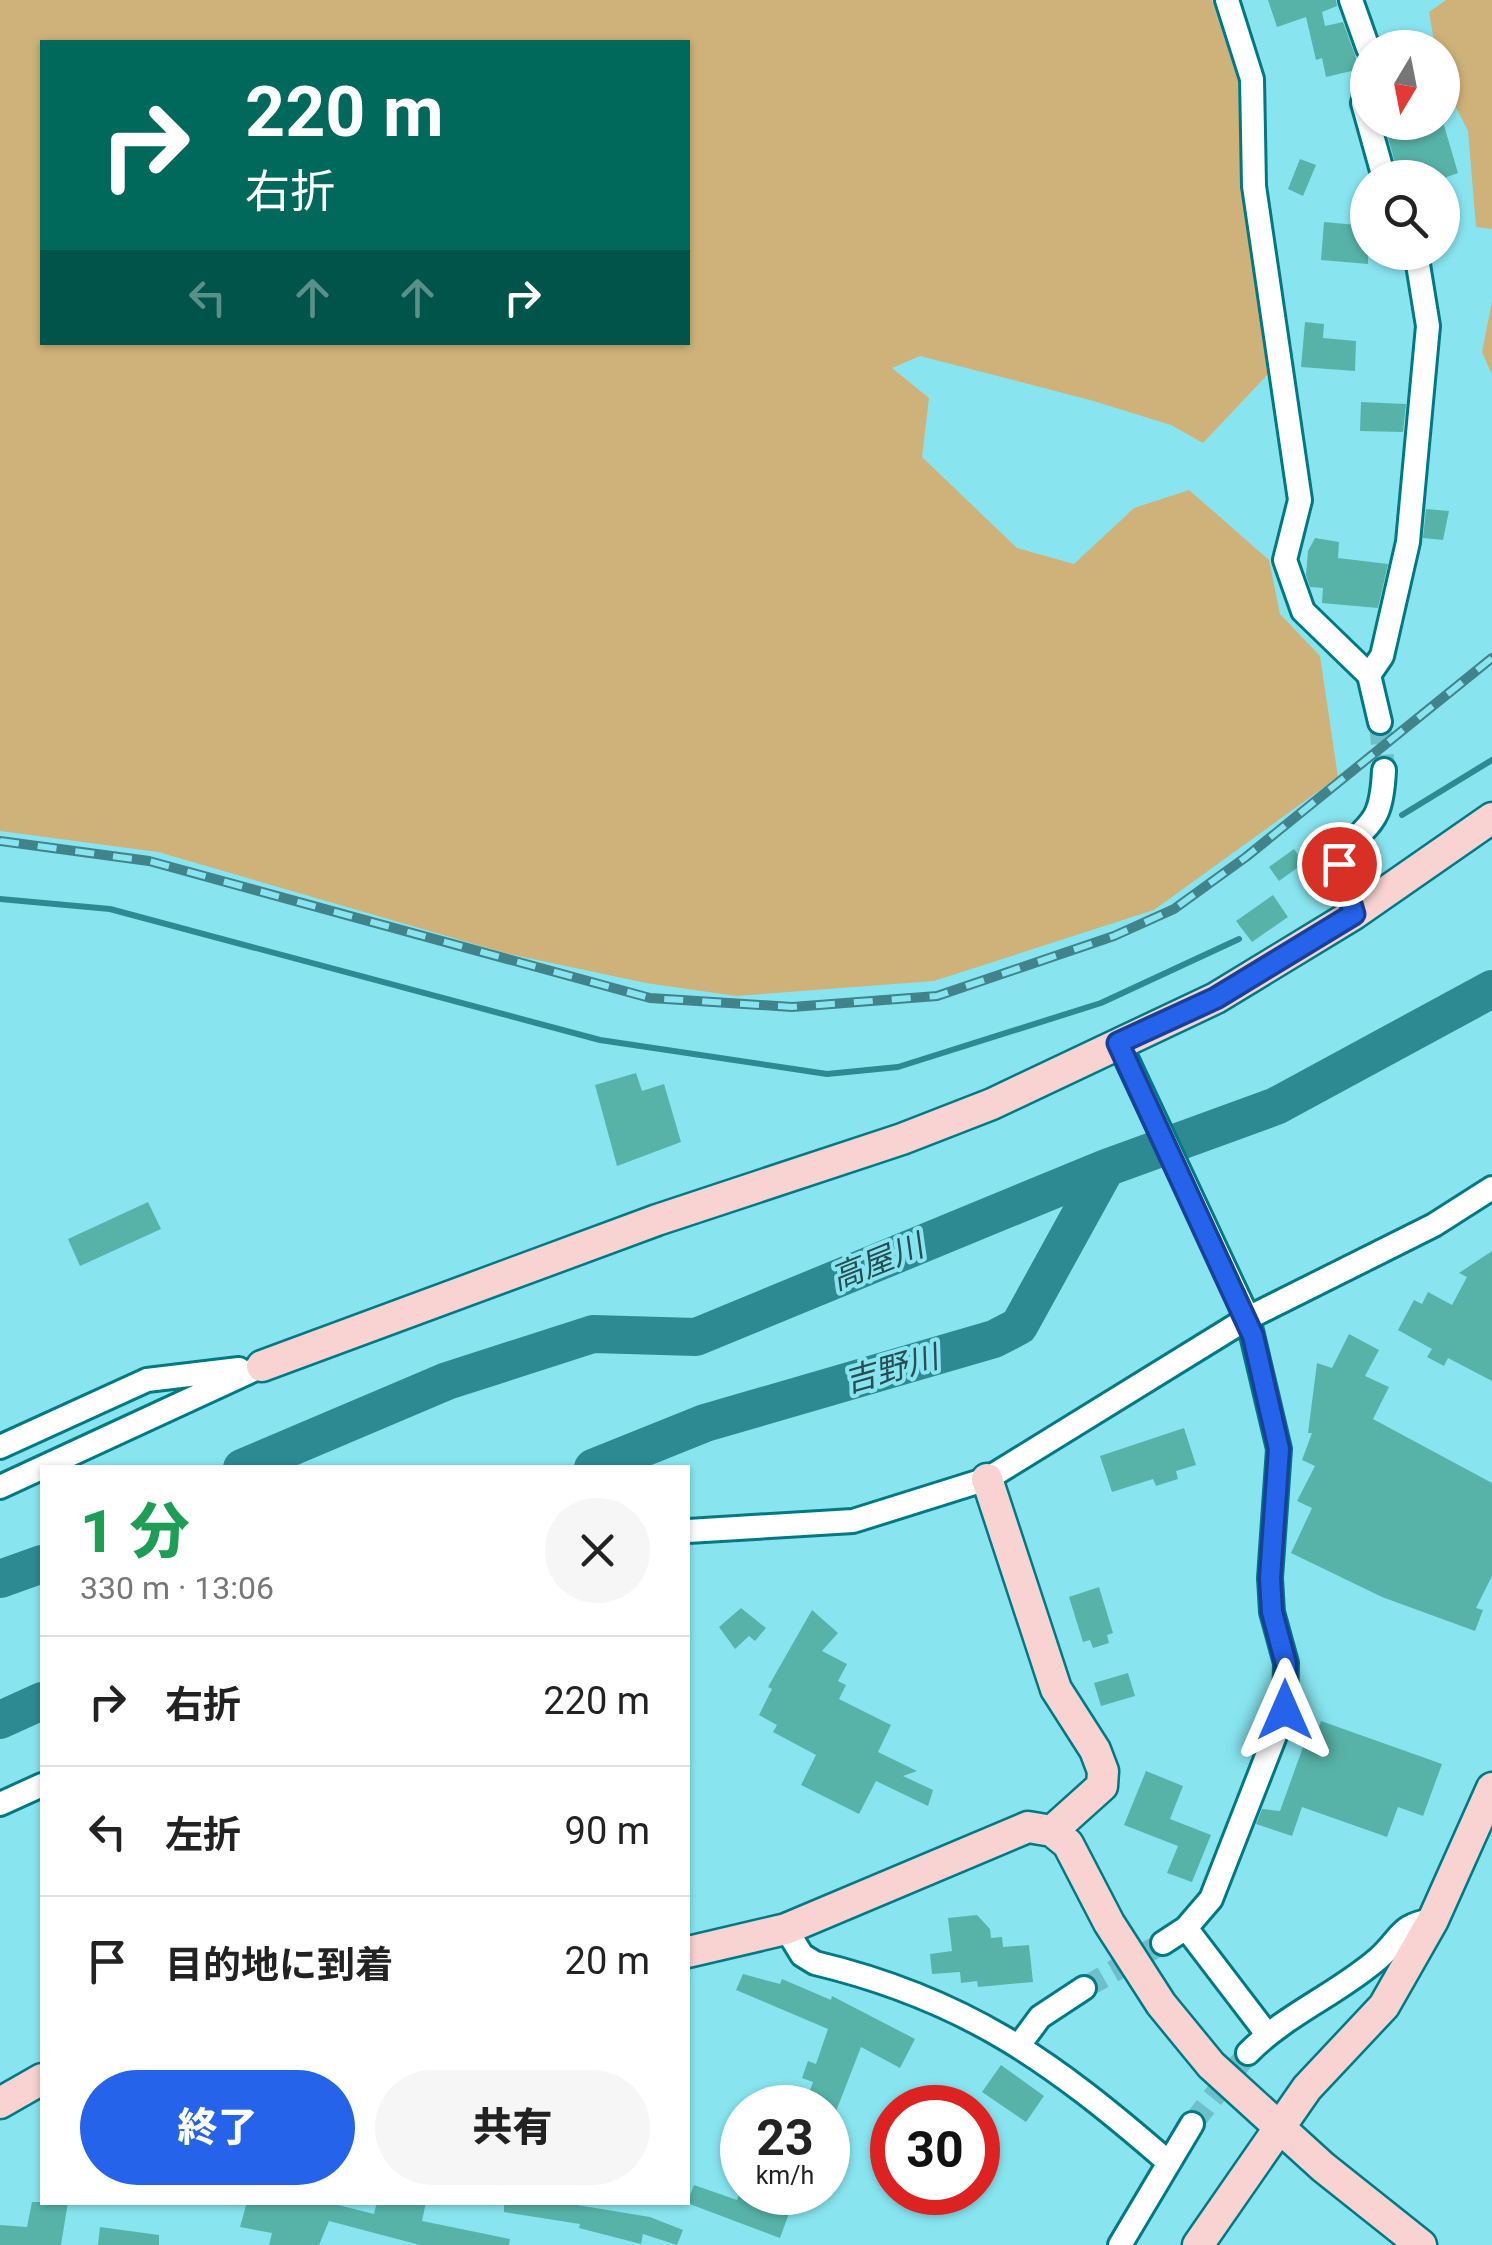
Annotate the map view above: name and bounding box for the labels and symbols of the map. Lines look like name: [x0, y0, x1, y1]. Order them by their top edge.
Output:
north arrow: [1350, 30, 1460, 140]
pin: [1297, 822, 1382, 907]
water label: 高屋川: [825, 1225, 931, 1298]
water label: 吉野川: [840, 1337, 945, 1400]
position arrow: [1233, 1658, 1337, 1762]
speed limit sign: 30: [870, 2085, 1000, 2215]

